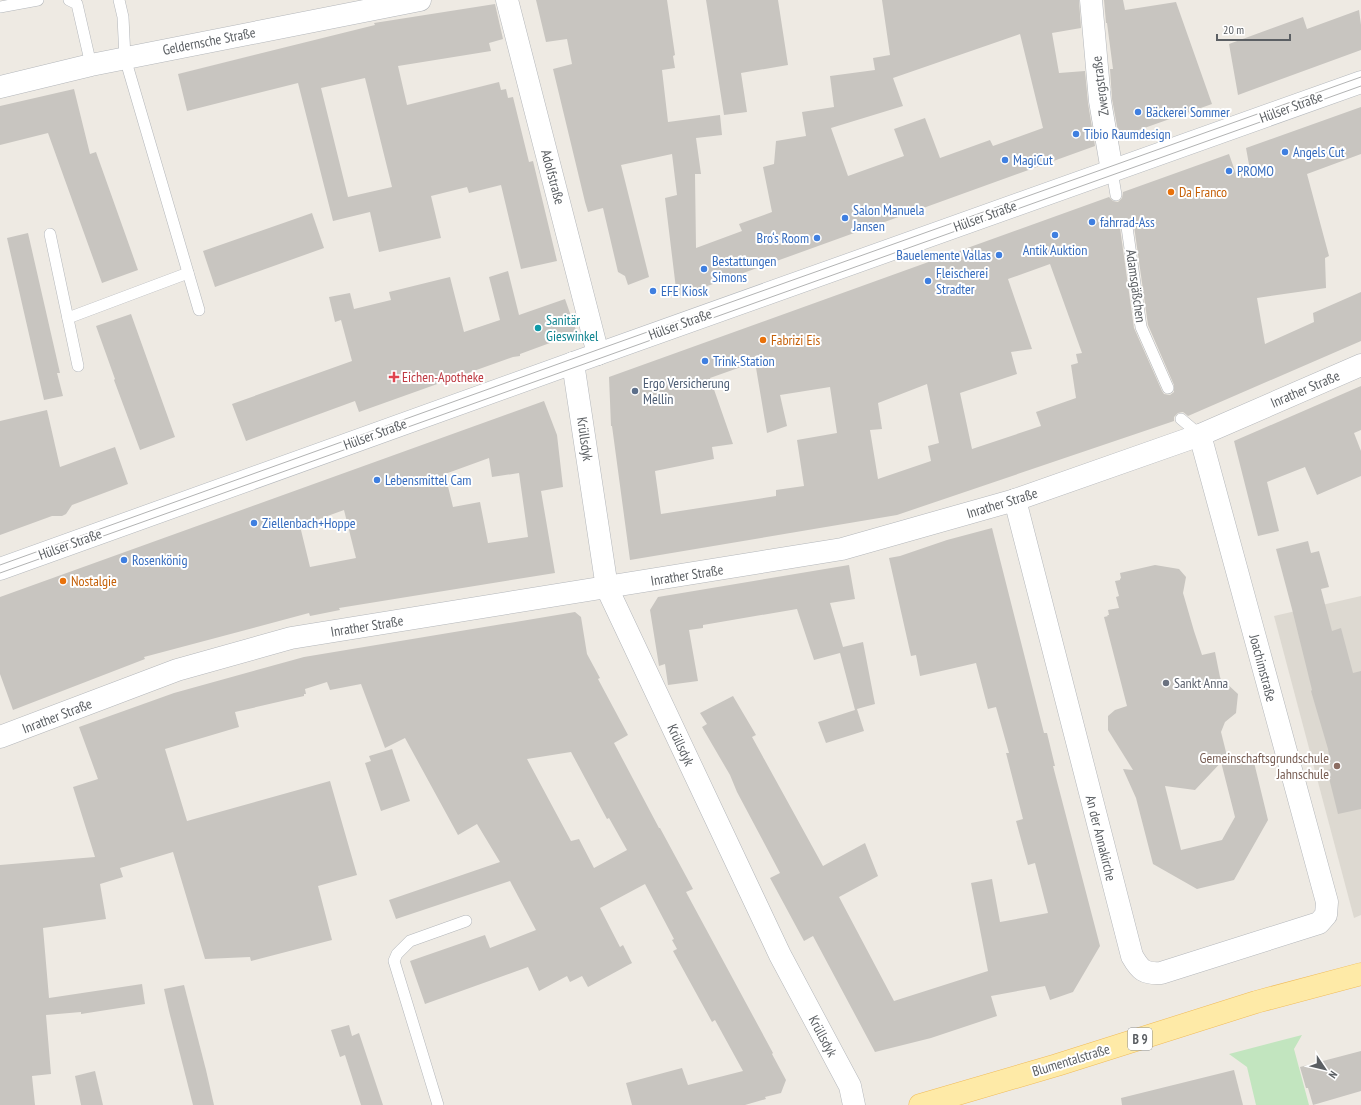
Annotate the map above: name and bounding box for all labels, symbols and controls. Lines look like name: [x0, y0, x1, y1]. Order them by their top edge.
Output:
scale bar: [1217, 16, 1290, 42]
text: 20 m: [1223, 22, 1244, 37]
street label: Geldernsche Straße: [161, 23, 257, 59]
street label: Zwergstraße: [1087, 55, 1113, 117]
street label: Hülser Straße: [1257, 87, 1325, 127]
place label: Bäckerei Sommer: [1146, 103, 1230, 121]
marker: Bäckerei Sommer: [1133, 107, 1143, 117]
place label: Tibio Raumdesign: [1084, 125, 1171, 143]
marker: Tibio Raumdesign: [1071, 129, 1081, 139]
place label: Angels Cut: [1293, 143, 1345, 161]
marker: Angels Cut: [1280, 147, 1290, 157]
street label: Adolfstraße: [537, 148, 569, 207]
place label: MagiCut: [1013, 151, 1053, 169]
marker: MagiCut: [1000, 155, 1010, 165]
place label: PROMO: [1237, 162, 1274, 180]
marker: PROMO: [1224, 166, 1234, 176]
place label: Da Franco: [1179, 183, 1227, 201]
marker: Da Franco: [1166, 187, 1176, 197]
street label: Hülser Straße: [951, 196, 1019, 236]
place label: Salon Manuela Jansen: [852, 201, 924, 235]
marker: Salon Manuela Jansen: [840, 213, 850, 223]
place label: fahrrad-Ass: [1100, 213, 1155, 231]
marker: fahrrad-Ass: [1087, 217, 1097, 227]
place label: Bro‘s Room: [757, 229, 809, 247]
marker: Antik Auktion: [1050, 230, 1060, 240]
marker: Bro‘s Room: [812, 233, 822, 243]
place label: Antik Auktion: [1023, 241, 1087, 259]
place label: Bauelemente Vallas: [896, 246, 991, 264]
street label: Adamsgäßchen: [1122, 248, 1150, 324]
marker: Bauelemente Vallas: [994, 250, 1004, 260]
place label: Bestattungen Simons: [712, 252, 776, 286]
marker: Bestattungen Simons: [699, 264, 709, 274]
place label: Fleischerei Stradter: [936, 264, 988, 298]
marker: Fleischerei Stradter: [923, 276, 933, 286]
place label: EFE Kiosk: [661, 282, 708, 300]
marker: EFE Kiosk: [648, 286, 658, 296]
street label: Hülser Straße: [646, 304, 714, 344]
place label: Sanitär Gieswinkel: [546, 311, 599, 345]
marker: Sanitär Gieswinkel: [533, 323, 543, 333]
place label: Fabrizi Eis: [771, 331, 820, 349]
marker: Fabrizi Eis: [758, 335, 768, 345]
place label: Trink-Station: [713, 352, 775, 370]
marker: Trink-Station: [700, 356, 710, 366]
street label: Inrather Straße: [1268, 366, 1342, 412]
place label: Eichen-Apotheke: [402, 368, 484, 386]
marker: Eichen-Apotheke: [389, 372, 399, 382]
place label: Ergo Versicherung Mellin: [643, 374, 730, 408]
marker: Ergo Versicherung Mellin: [630, 386, 640, 396]
street label: Hülser Straße: [341, 414, 409, 454]
street label: Krüllsdyk: [573, 416, 597, 463]
place label: Lebensmittel Cam: [385, 471, 471, 489]
marker: Lebensmittel Cam: [372, 475, 382, 485]
street label: Inrather Straße: [964, 484, 1040, 522]
place label: Ziellenbach+Hoppe: [262, 514, 356, 532]
marker: Ziellenbach+Hoppe: [249, 518, 259, 528]
street label: Hülser Straße: [36, 524, 104, 564]
place label: Rosenkönig: [132, 551, 187, 569]
marker: Rosenkönig: [119, 555, 129, 565]
street label: Inrather Straße: [649, 560, 725, 590]
place label: Nostalgie: [71, 572, 117, 590]
marker: Nostalgie: [58, 576, 68, 586]
street label: Inrather Straße: [329, 611, 405, 641]
street label: Joachimstraße: [1245, 631, 1281, 704]
place label: Sankt Anna: [1174, 674, 1228, 692]
marker: Sankt Anna: [1161, 678, 1171, 688]
street label: Inrather Straße: [20, 694, 95, 738]
street label: Krüllsdyk: [663, 721, 699, 769]
place label: Gemeinschaftsgrundschule Jahnschule: [1200, 749, 1329, 783]
marker: Gemeinschaftsgrundschule Jahnschule: [1332, 761, 1342, 771]
street label: An der Annakirche: [1082, 793, 1120, 883]
street label: Krüllsdyk: [805, 1012, 842, 1060]
road number: B 9: [1128, 1028, 1152, 1050]
street label: Blumentalstraße: [1030, 1040, 1112, 1080]
north arrow: [1305, 1049, 1345, 1089]
text: N: [1326, 1068, 1341, 1081]

